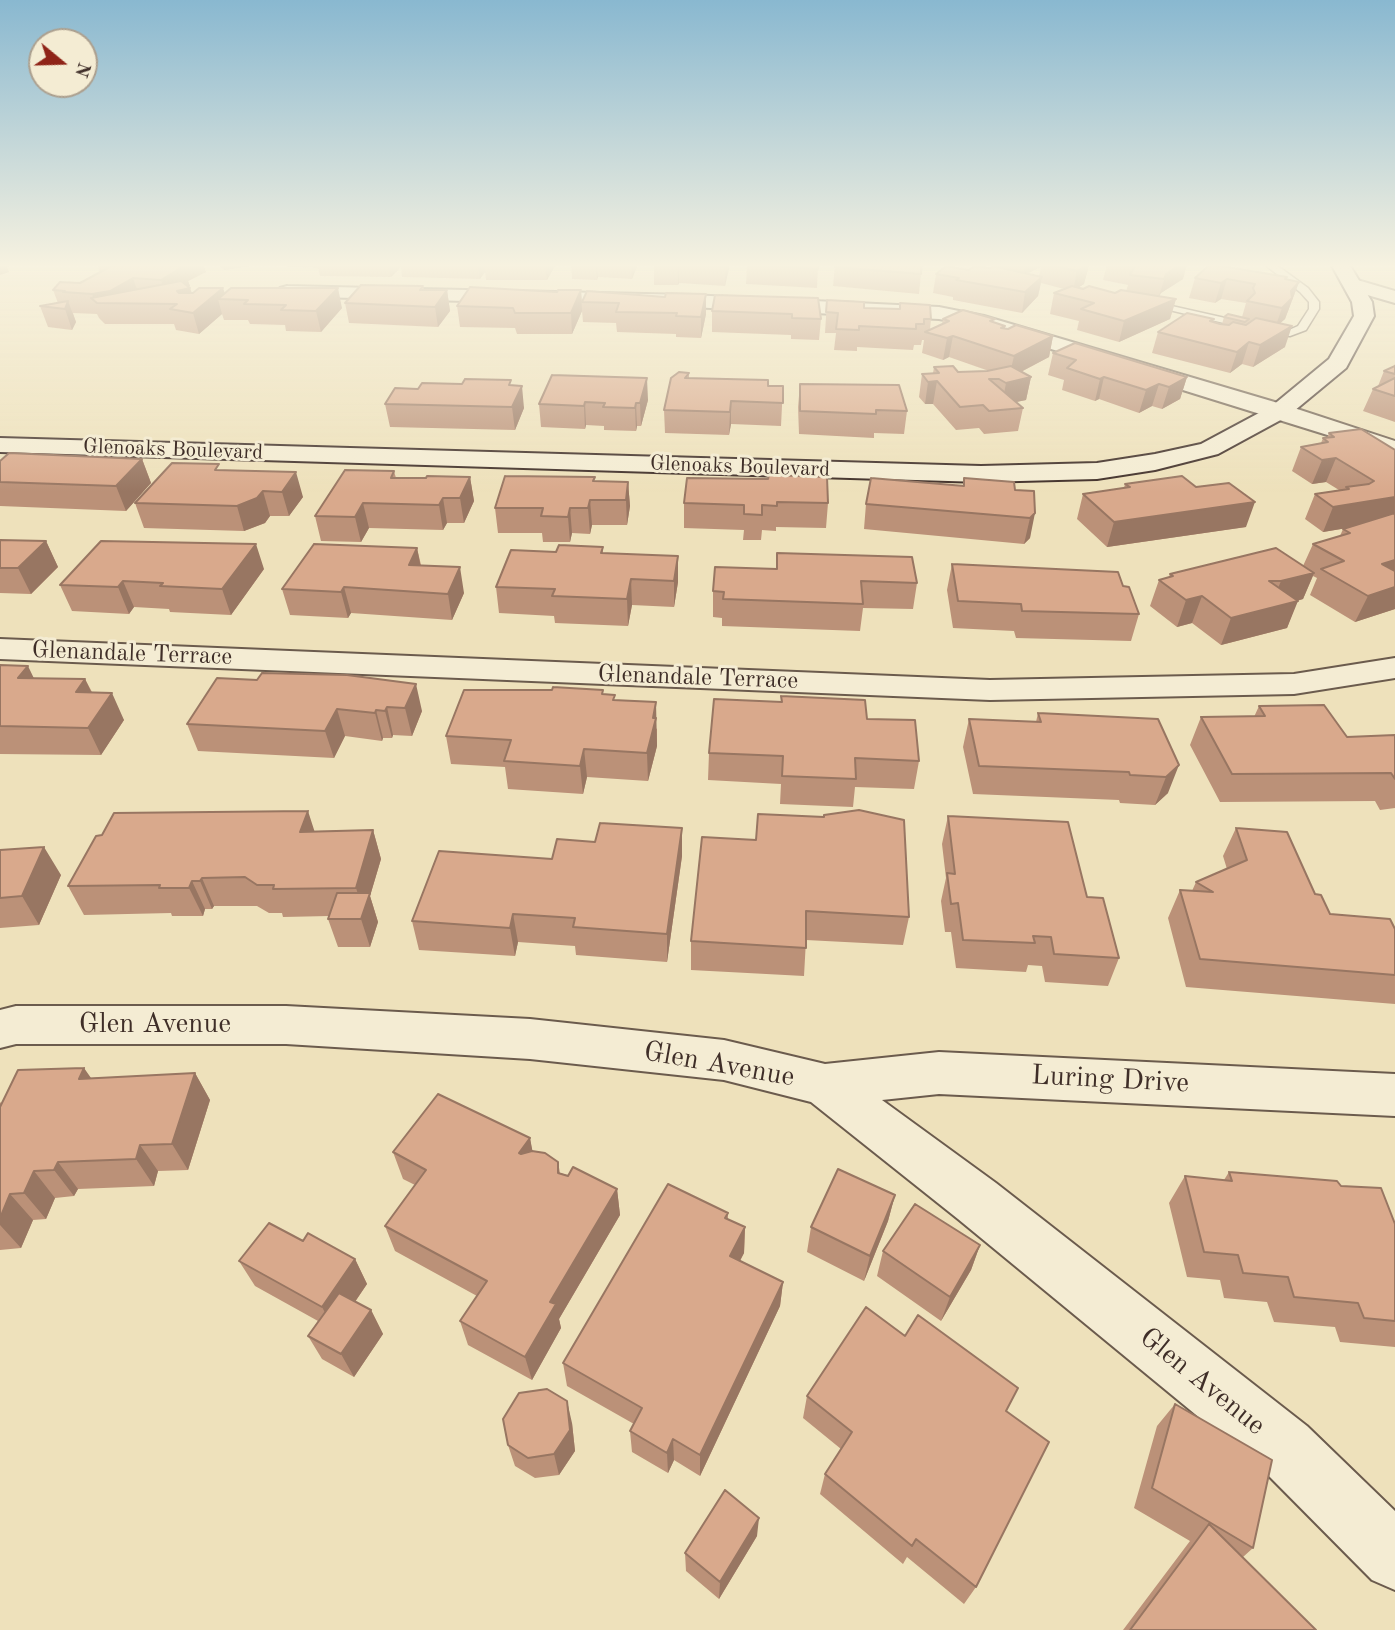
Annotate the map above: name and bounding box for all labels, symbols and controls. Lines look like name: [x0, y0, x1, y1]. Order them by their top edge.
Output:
north arrow: [28, 28, 98, 98]
text: N: [70, 59, 93, 79]
street label: Glenoaks Boulevard: [82, 434, 264, 466]
street label: Glenoaks Boulevard: [649, 451, 831, 483]
street label: Glenandale Terrace: [31, 636, 233, 672]
street label: Glenandale Terrace: [597, 660, 799, 696]
street label: Glen Avenue: [79, 1008, 231, 1042]
street label: Glen Avenue: [641, 1035, 797, 1095]
street label: Luring Drive: [1030, 1059, 1190, 1101]
street label: Glen Avenue: [1132, 1321, 1272, 1443]

